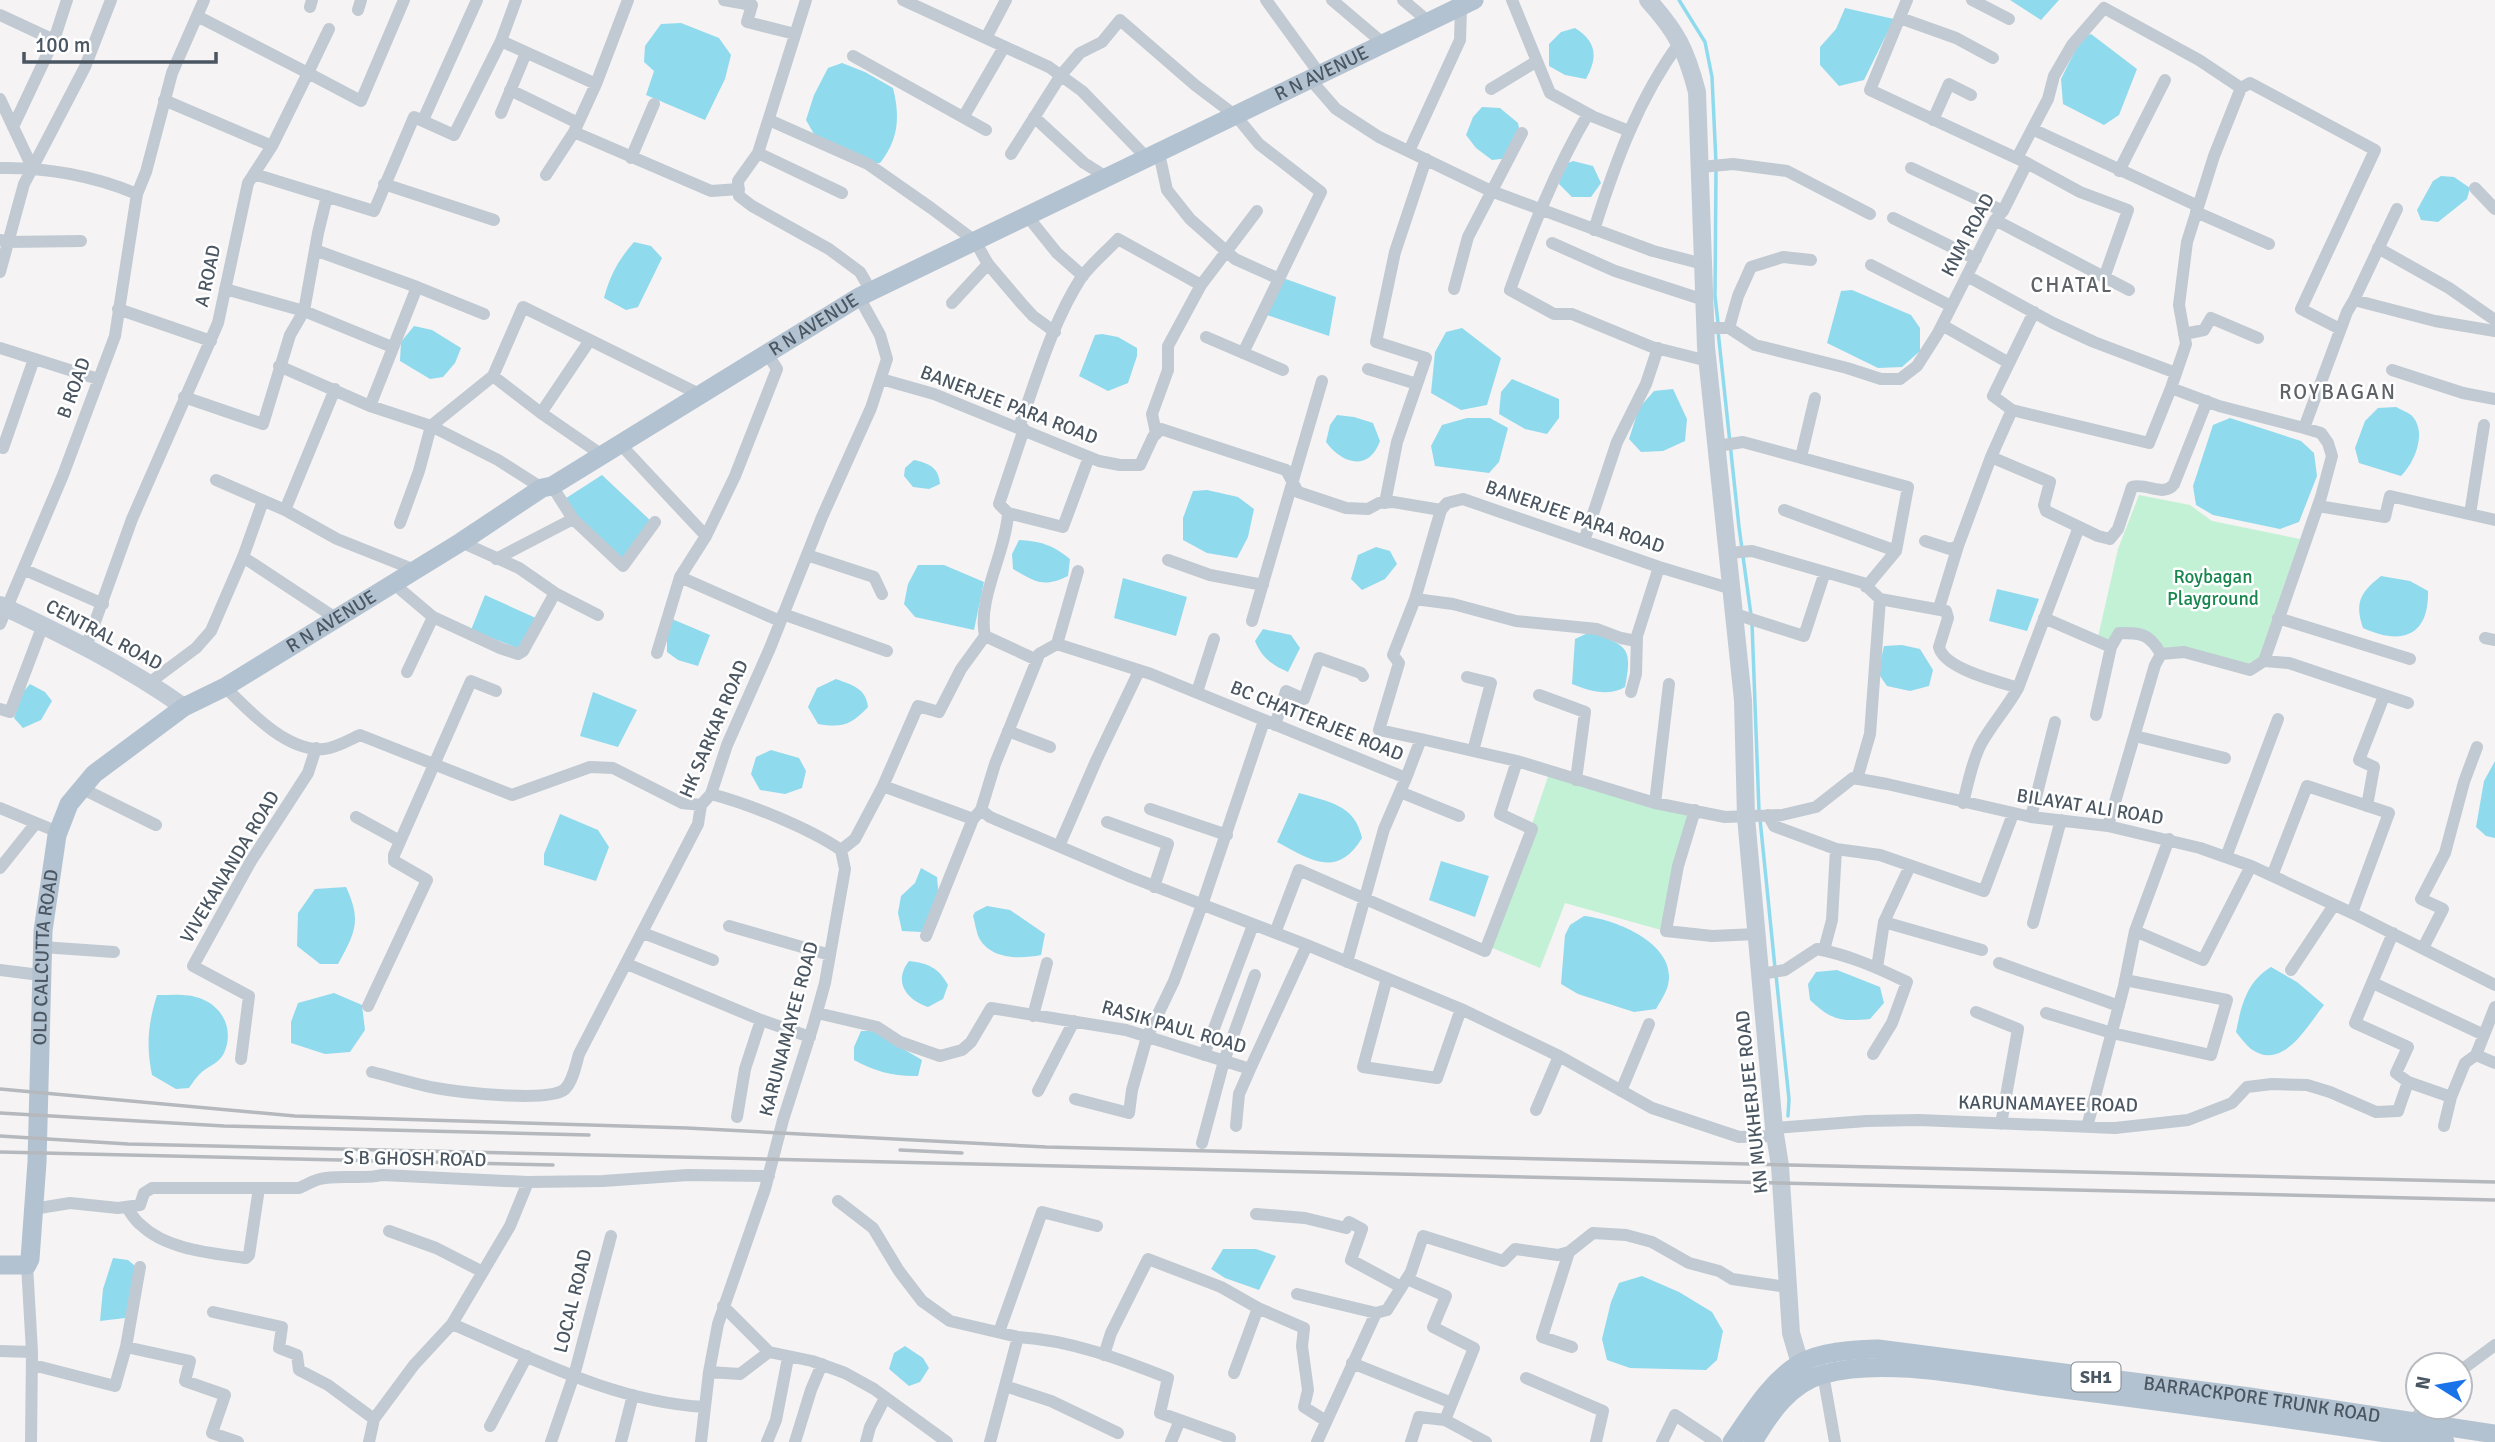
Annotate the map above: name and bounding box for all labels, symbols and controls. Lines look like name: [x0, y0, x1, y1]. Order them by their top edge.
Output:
scale bar: [24, 21, 217, 65]
text: 100 m: [35, 32, 90, 58]
street label: R N AVENUE: [1271, 41, 1373, 106]
street label: KNM ROAD: [1936, 189, 2000, 281]
street label: A ROAD: [190, 243, 226, 309]
district label: CHATAL: [2030, 272, 2114, 298]
street label: R N AVENUE: [764, 288, 863, 362]
street label: B ROAD: [52, 354, 96, 422]
street label: BANERJEE PARA ROAD: [917, 360, 1101, 450]
district label: ROYBAGAN: [2279, 379, 2397, 405]
street label: BANERJEE PARA ROAD: [1482, 475, 1668, 559]
park label: Roybagan Playground: [2167, 565, 2259, 611]
street label: R N AVENUE: [282, 585, 381, 658]
street label: CENTRAL ROAD: [42, 594, 166, 676]
street label: HK SARKAR ROAD: [674, 656, 754, 802]
street label: BC CHATTERJEE ROAD: [1227, 675, 1407, 767]
street label: BILAYAT ALI ROAD: [2015, 784, 2165, 830]
street label: VIVEKANANDA ROAD: [175, 786, 285, 948]
street label: OLD CALCUTTA ROAD: [28, 868, 64, 1046]
street label: KARUNAMAYEE ROAD: [754, 939, 824, 1119]
street label: RASIK PAUL ROAD: [1099, 995, 1249, 1059]
street label: KN MUKHERJEE ROAD: [1730, 1009, 1774, 1195]
street label: KARUNAMAYEE ROAD: [1958, 1090, 2138, 1118]
street label: S B GHOSH ROAD: [343, 1146, 487, 1172]
street label: LOCAL ROAD: [549, 1247, 597, 1355]
north arrow: [2404, 1351, 2474, 1421]
road number: SH1: [2072, 1362, 2120, 1392]
street label: BARRACKPORE TRUNK ROAD: [2142, 1371, 2382, 1429]
text: N: [2410, 1374, 2436, 1392]

